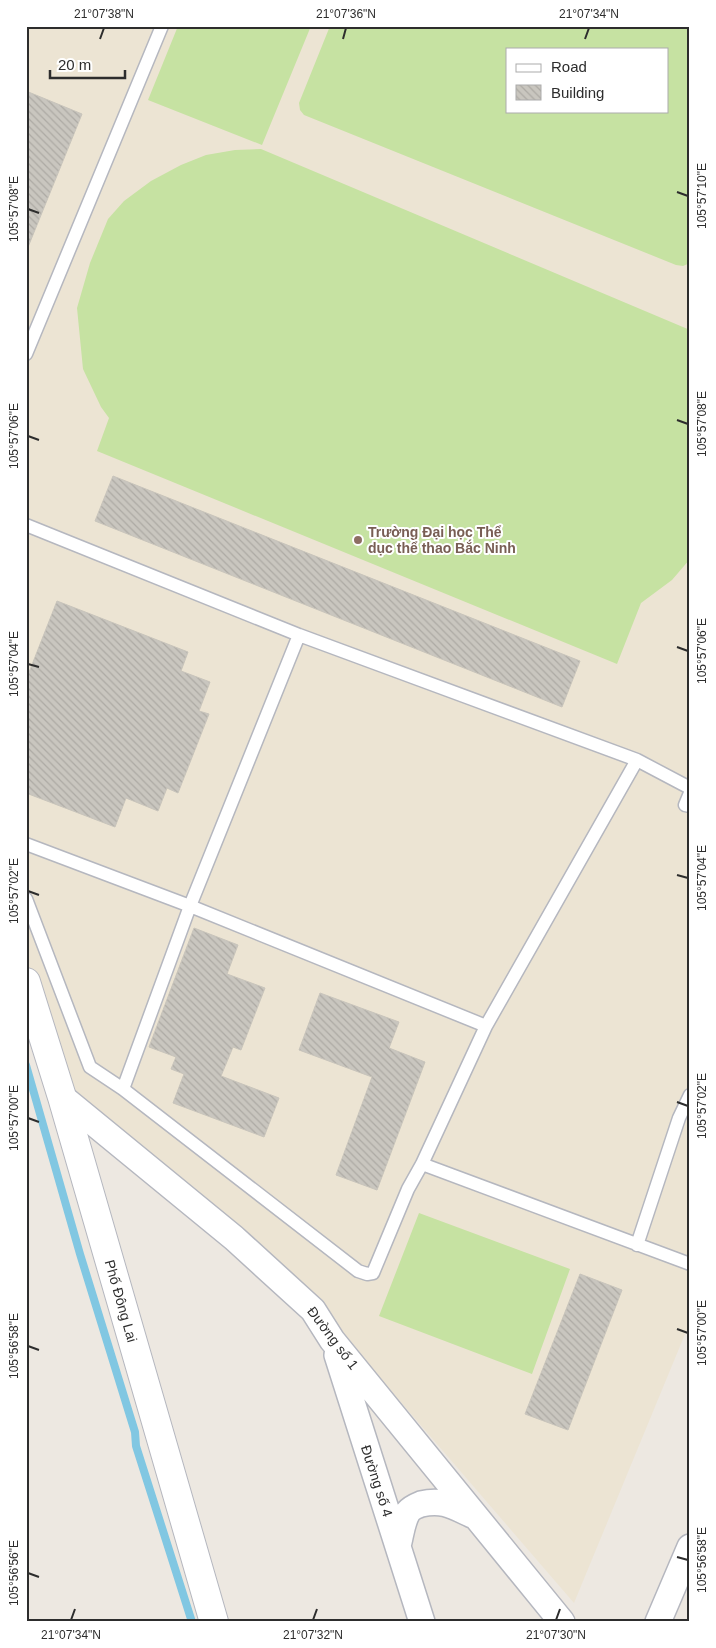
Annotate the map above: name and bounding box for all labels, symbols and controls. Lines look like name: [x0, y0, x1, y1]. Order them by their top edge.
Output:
text: 21°07'38"N: [74, 7, 134, 21]
text: 21°07'36"N: [316, 7, 376, 21]
text: 21°07'34"N: [559, 7, 619, 21]
scale bar: [50, 48, 125, 80]
legend: [506, 48, 668, 112]
text: 20 m: [58, 56, 91, 73]
text: Road: [551, 58, 587, 75]
text: Building: [551, 84, 604, 101]
text: 105°57'10"E: [695, 163, 709, 229]
text: 105°57'08"E: [7, 176, 21, 242]
text: 105°57'08"E: [695, 391, 709, 457]
text: 105°57'06"E: [7, 403, 21, 469]
place label: Trường Đại học Thể dục thể thao Bắc Ninh: [368, 524, 516, 556]
marker: Trường Đại học Thể dục thể thao Bắc Ninh: [352, 534, 364, 546]
text: 105°57'06"E: [695, 618, 709, 684]
text: 105°57'04"E: [7, 631, 21, 697]
text: 105°57'04"E: [695, 845, 709, 911]
text: 105°57'02"E: [7, 858, 21, 924]
text: 105°57'02"E: [695, 1073, 709, 1139]
text: 105°57'00"E: [7, 1085, 21, 1151]
street label: Phố Đông Lai: [102, 1258, 140, 1344]
text: 105°57'00"E: [695, 1300, 709, 1366]
street label: Đường số 1: [304, 1303, 362, 1373]
text: 105°56'58"E: [7, 1313, 21, 1379]
street label: Đường số 4: [358, 1443, 396, 1519]
text: 105°56'58"E: [695, 1527, 709, 1593]
text: 105°56'56"E: [7, 1540, 21, 1606]
text: 21°07'34"N: [41, 1628, 101, 1642]
text: 21°07'32"N: [283, 1628, 343, 1642]
text: 21°07'30"N: [526, 1628, 586, 1642]

